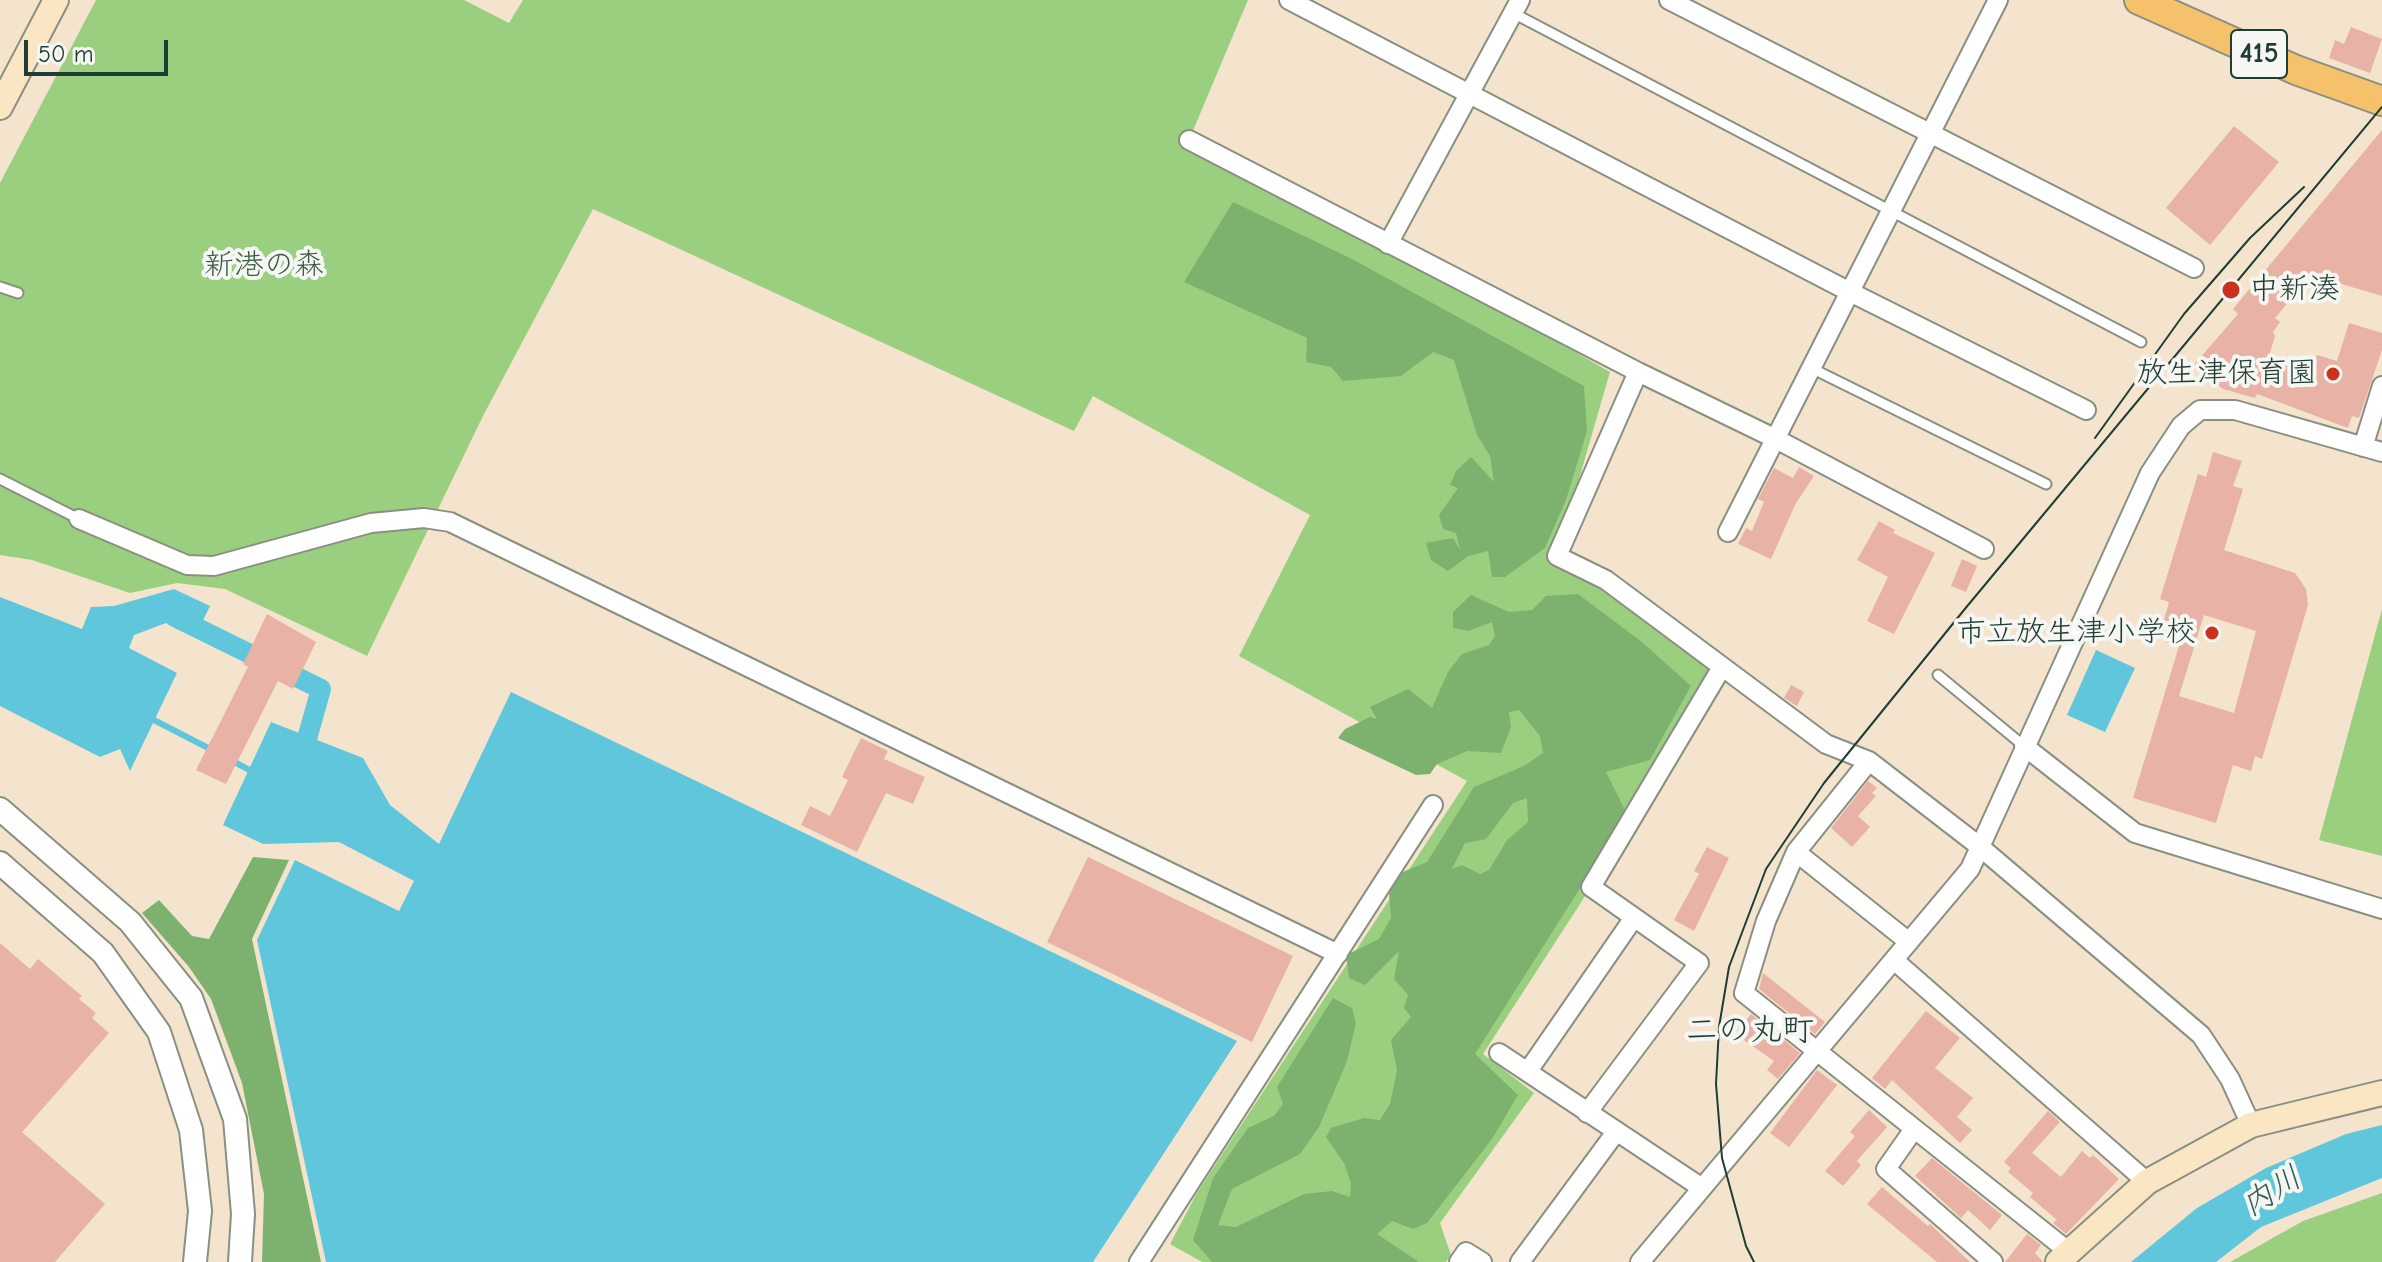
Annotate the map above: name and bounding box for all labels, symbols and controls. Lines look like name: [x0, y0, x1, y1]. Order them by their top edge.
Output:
scale bar: [28, 24, 172, 74]
road number: 415: [2231, 30, 2287, 78]
text: 50 m: [38, 40, 94, 68]
park label: 新港の森: [204, 248, 324, 284]
place label: 中新湊: [2249, 272, 2339, 308]
marker: 中新湊: [2220, 279, 2242, 301]
place label: 放生津保育園: [2137, 356, 2317, 392]
marker: 放生津保育園: [2324, 365, 2342, 383]
place label: 市立放生津小学校: [1956, 615, 2196, 651]
marker: 市立放生津小学校: [2203, 624, 2221, 642]
district label: 二の丸町: [1686, 1012, 1814, 1050]
water label: 内川: [2235, 1159, 2309, 1225]

